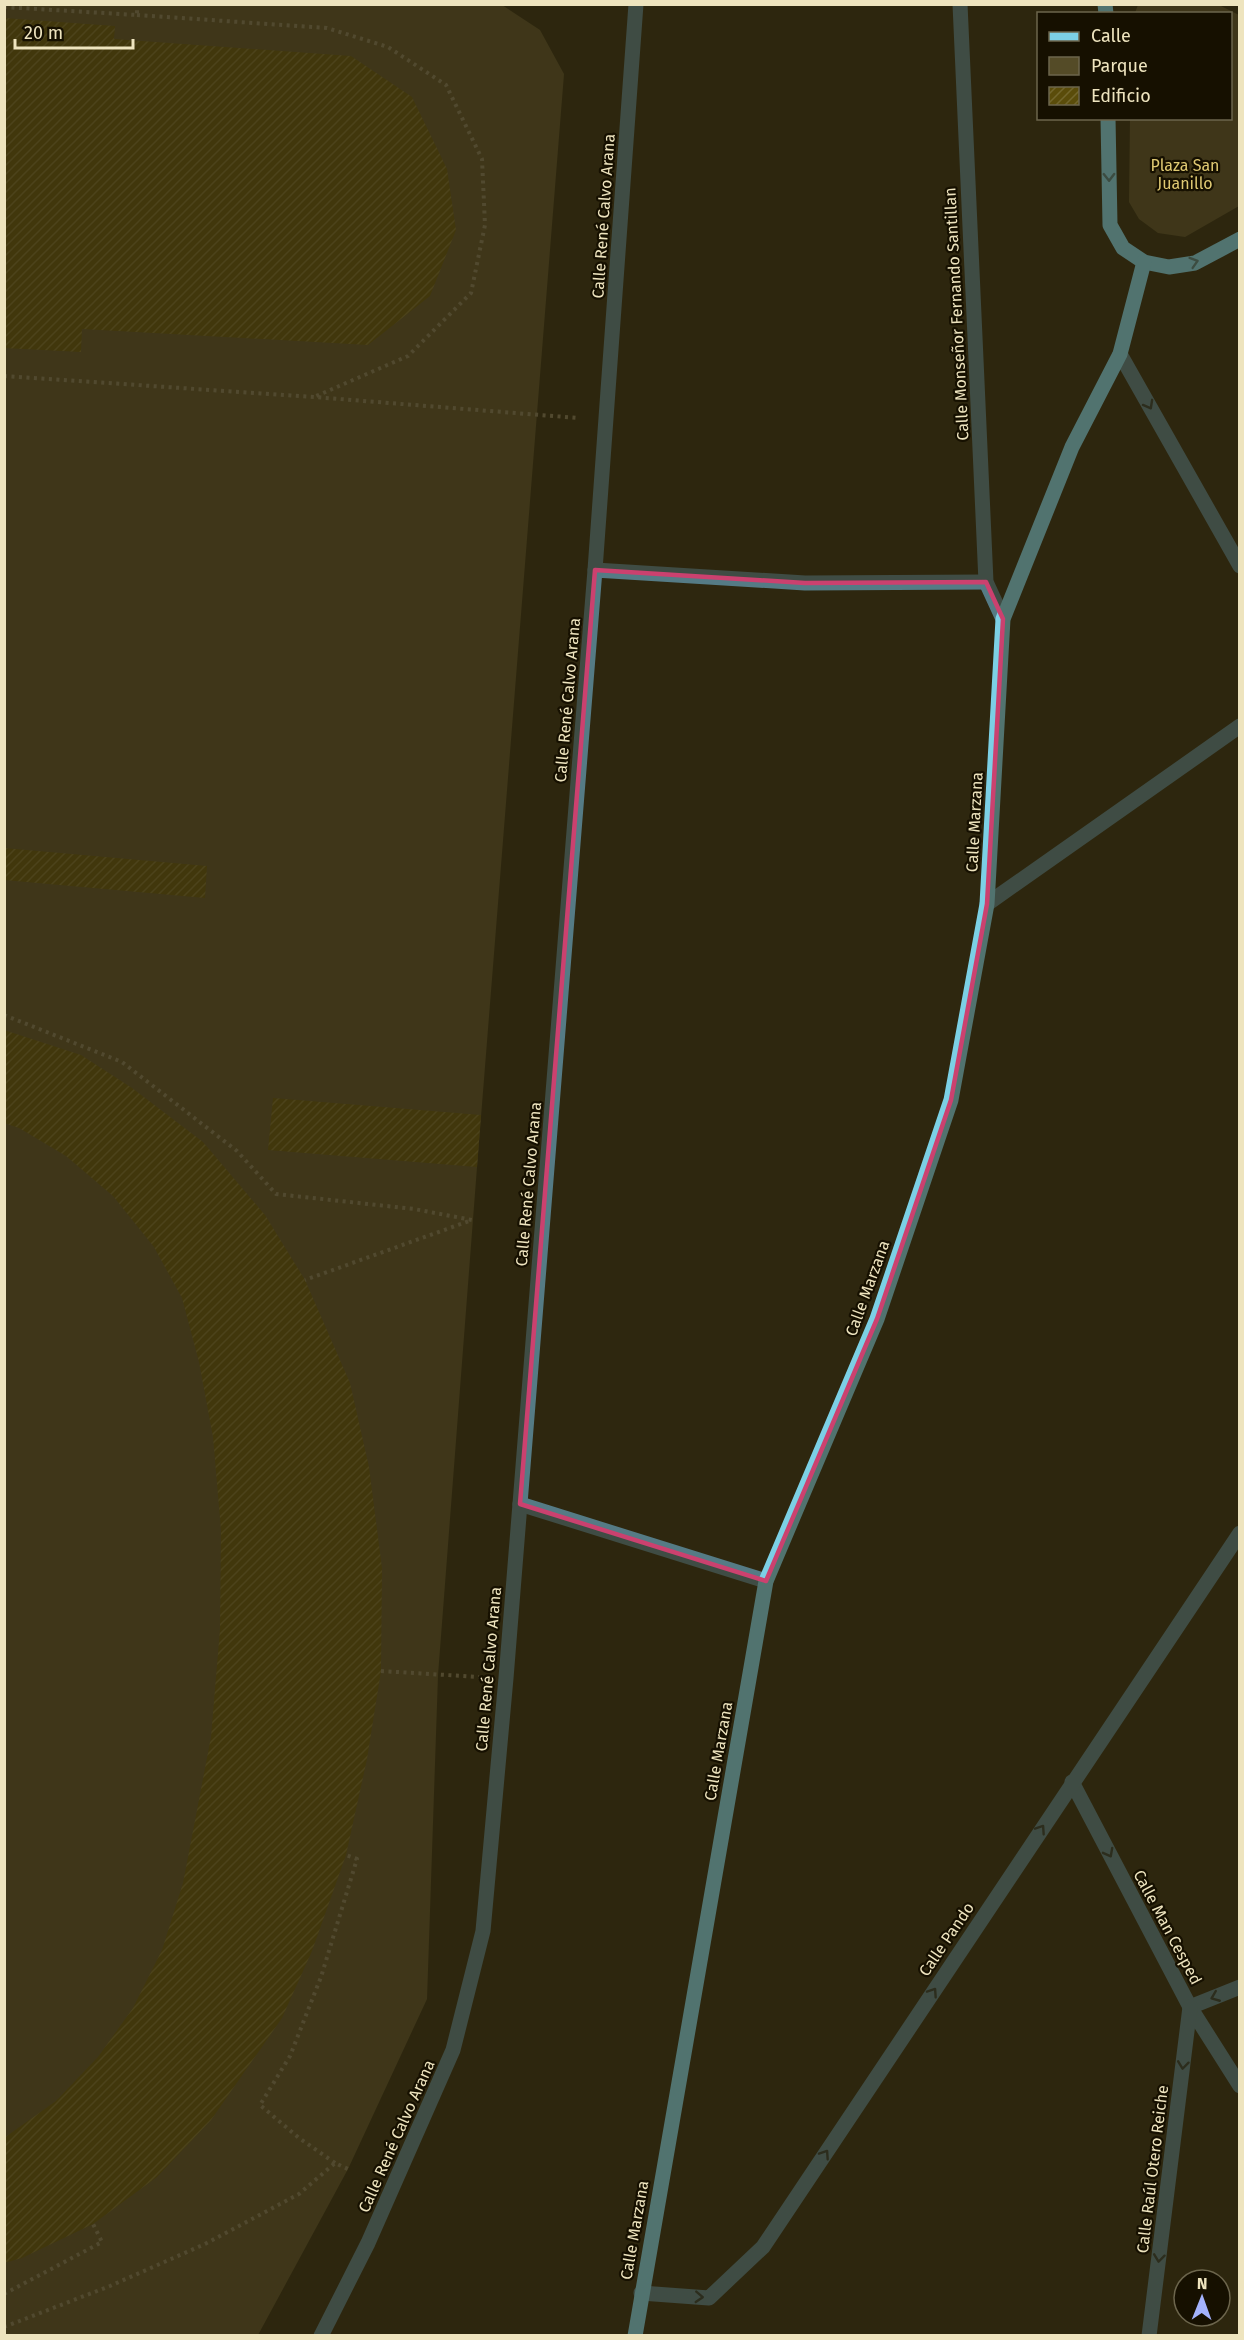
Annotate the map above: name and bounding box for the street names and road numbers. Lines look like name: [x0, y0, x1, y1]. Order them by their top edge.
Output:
street label: Calle René Calvo Arana: [588, 133, 619, 299]
street label: Calle Monseñor Fernando Santillan: [940, 187, 973, 441]
street label: Calle René Calvo Arana: [551, 617, 584, 783]
street label: Calle Marzana: [962, 771, 987, 873]
street label: Calle René Calvo Arana: [512, 1101, 545, 1267]
street label: Calle Marzana: [841, 1238, 894, 1339]
street label: Calle René Calvo Arana: [472, 1586, 505, 1752]
street label: Calle Marzana: [700, 1700, 737, 1802]
street label: Calle Man Cesped: [1129, 1867, 1206, 1988]
street label: Calle Pando: [915, 1899, 978, 1980]
street label: Calle René Calvo Arana: [354, 2057, 439, 2215]
street label: Calle Raúl Otero Reiche: [1133, 2084, 1172, 2254]
street label: Calle Marzana: [616, 2179, 653, 2281]

